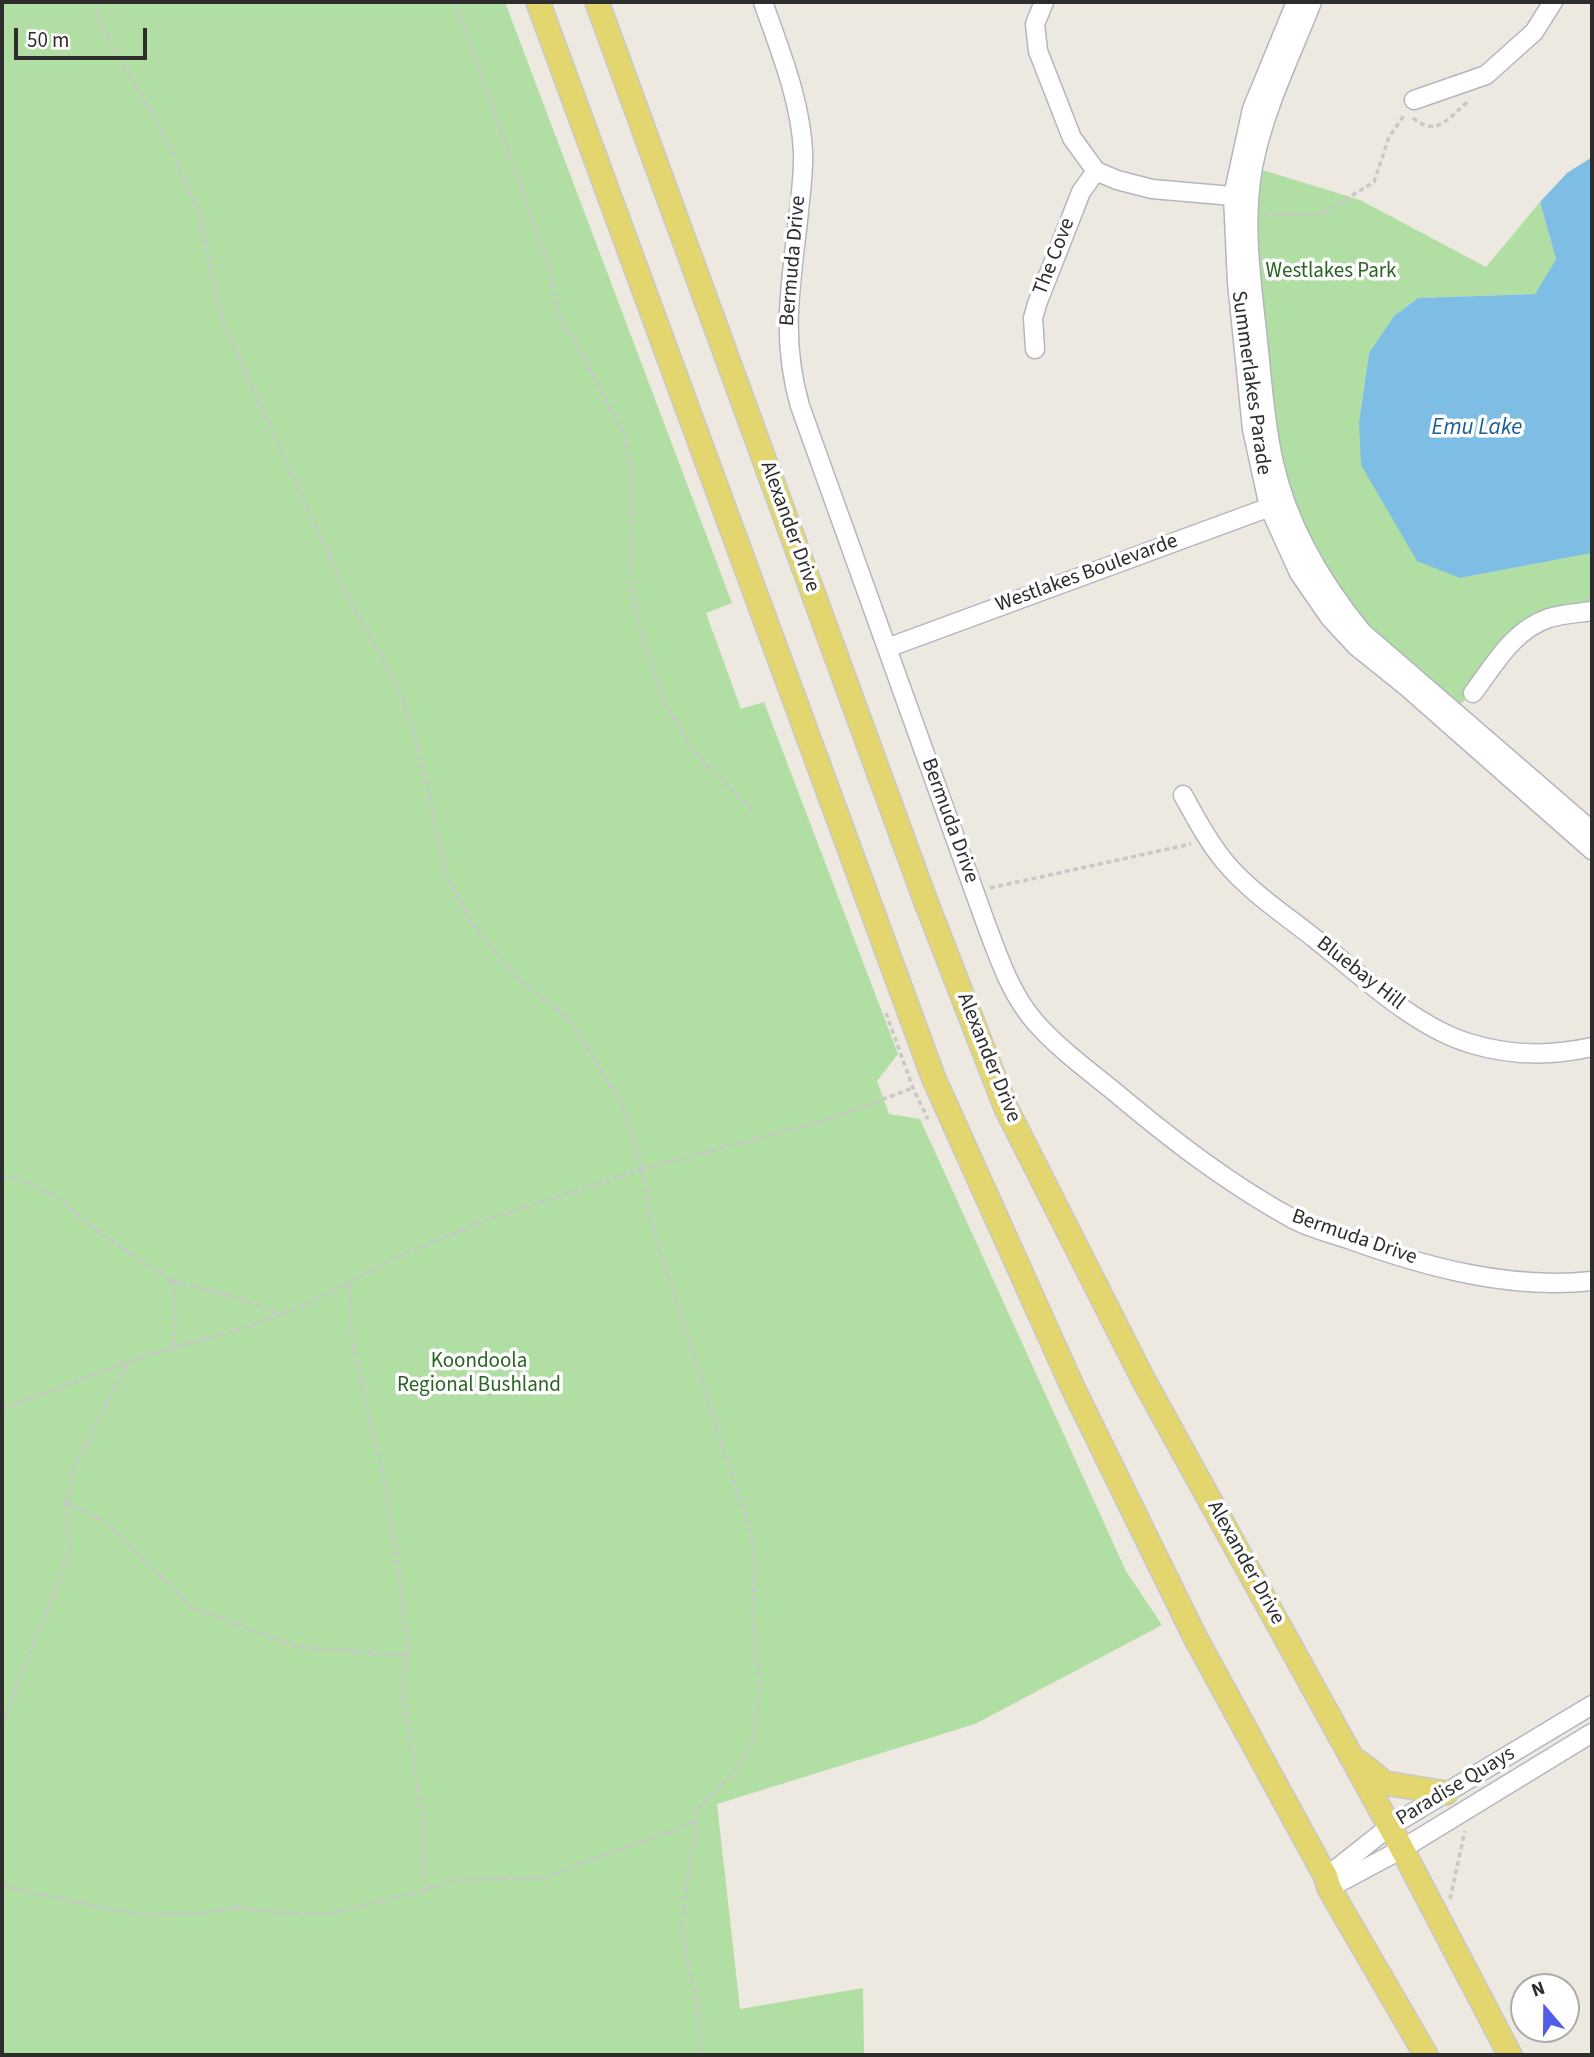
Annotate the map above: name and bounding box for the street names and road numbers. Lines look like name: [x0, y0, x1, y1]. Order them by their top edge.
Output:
street label: Bermuda Drive: [776, 195, 812, 327]
street label: The Cove: [1029, 215, 1081, 299]
street label: Summerlakes Parade: [1225, 289, 1275, 477]
street label: Alexander Drive: [754, 458, 824, 596]
street label: Westlakes Boulevarde: [993, 529, 1181, 619]
street label: Bermuda Drive: [915, 755, 983, 887]
street label: Bluebay Hill: [1311, 932, 1409, 1016]
street label: Alexander Drive: [951, 990, 1025, 1126]
street label: Bermuda Drive: [1288, 1205, 1420, 1271]
street label: Alexander Drive: [1201, 1497, 1289, 1629]
street label: Paradise Quays: [1392, 1742, 1520, 1832]

